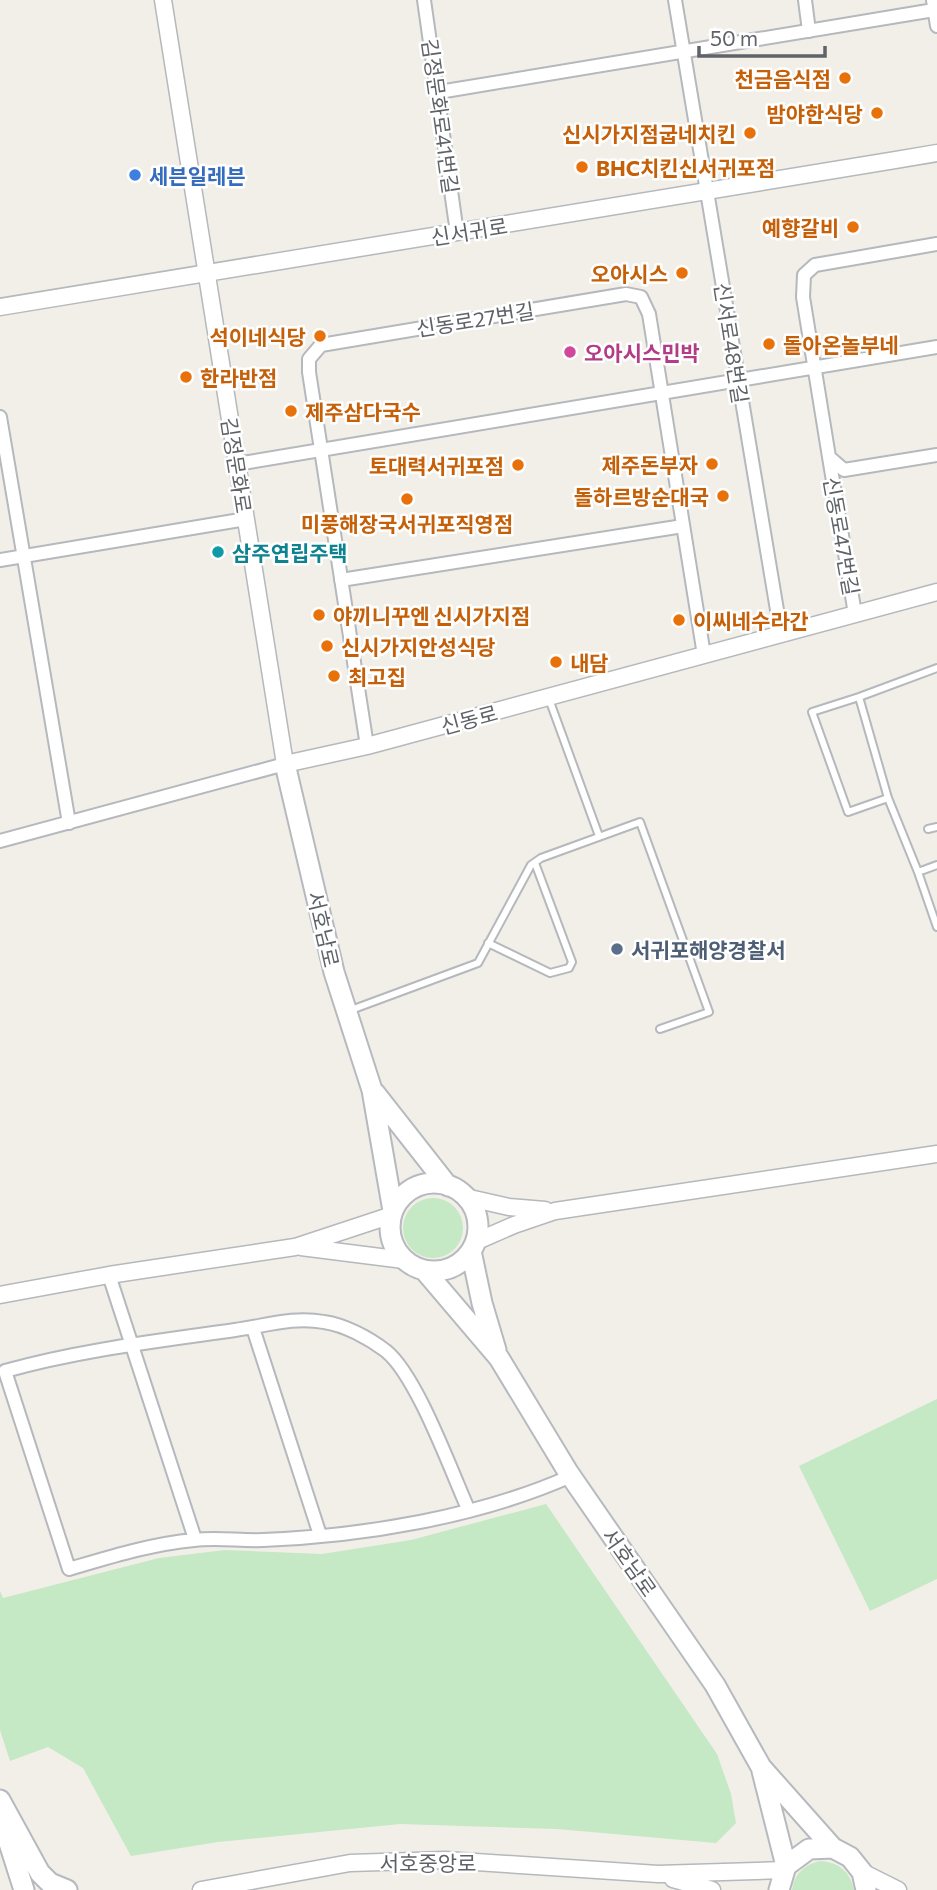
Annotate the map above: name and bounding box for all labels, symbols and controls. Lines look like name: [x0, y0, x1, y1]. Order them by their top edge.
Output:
scale bar: [699, 14, 825, 58]
text: 50 m: [710, 25, 758, 50]
street label: 김정문화로41번길: [418, 37, 464, 195]
place label: 천금음식점: [734, 66, 831, 91]
marker: 천금음식점: [837, 70, 853, 86]
place label: 밤야한식당: [766, 101, 863, 126]
marker: 밤야한식당: [869, 105, 885, 121]
place label: 신시가지점굽네치킨: [562, 121, 736, 146]
marker: 신시가지점굽네치킨: [742, 125, 758, 141]
place label: BHC치킨신서귀포점: [596, 155, 775, 180]
marker: BHC치킨신서귀포점: [574, 159, 590, 175]
place label: 세븐일레븐: [149, 163, 246, 188]
marker: 세븐일레븐: [127, 167, 143, 183]
street label: 신서귀로: [429, 213, 509, 249]
place label: 예향갈비: [762, 215, 839, 240]
marker: 예향갈비: [845, 219, 861, 235]
place label: 오아시스: [591, 261, 668, 286]
marker: 오아시스: [674, 265, 690, 281]
street label: 신서로48번길: [710, 281, 754, 405]
street label: 신동로27번길: [414, 297, 536, 341]
place label: 석이네식당: [209, 324, 306, 349]
marker: 석이네식당: [312, 328, 328, 344]
place label: 돌아온놀부네: [783, 332, 899, 357]
marker: 돌아온놀부네: [761, 336, 777, 352]
place label: 오아시스민박: [584, 340, 700, 365]
marker: 오아시스민박: [562, 344, 578, 360]
place label: 한라반점: [200, 365, 277, 390]
marker: 한라반점: [178, 369, 194, 385]
place label: 제주삼다국수: [305, 399, 421, 424]
marker: 제주삼다국수: [283, 403, 299, 419]
street label: 김정문화로: [217, 415, 257, 515]
place label: 제주돈부자: [601, 452, 698, 477]
place label: 토대력서귀포점: [369, 453, 504, 478]
marker: 제주돈부자: [704, 456, 720, 472]
marker: 토대력서귀포점: [510, 457, 526, 473]
street label: 신동로47번길: [819, 475, 865, 597]
place label: 돌하르방순대국: [574, 484, 709, 509]
marker: 돌하르방순대국: [715, 488, 731, 504]
marker: 미풍해장국서귀포직영점: [399, 491, 415, 507]
place label: 미풍해장국서귀포직영점: [301, 511, 513, 536]
place label: 삼주연립주택: [232, 540, 348, 565]
marker: 삼주연립주택: [210, 544, 226, 560]
place label: 야끼니꾸엔 신시가지점: [333, 603, 530, 628]
marker: 야끼니꾸엔 신시가지점: [311, 607, 327, 623]
place label: 이씨네수라간: [693, 608, 809, 633]
marker: 이씨네수라간: [671, 612, 687, 628]
place label: 신시가지안성식당: [341, 634, 496, 659]
marker: 신시가지안성식당: [319, 638, 335, 654]
place label: 내담: [570, 650, 609, 675]
marker: 내담: [548, 654, 564, 670]
place label: 최고집: [348, 664, 406, 689]
marker: 최고집: [326, 668, 342, 684]
street label: 신동로: [438, 699, 500, 739]
street label: 서호남로: [303, 889, 345, 969]
place label: 서귀포해양경찰서: [631, 937, 786, 962]
marker: 서귀포해양경찰서: [609, 941, 625, 957]
street label: 서호남로: [598, 1523, 662, 1601]
street label: 서호중앙로: [380, 1850, 476, 1875]

